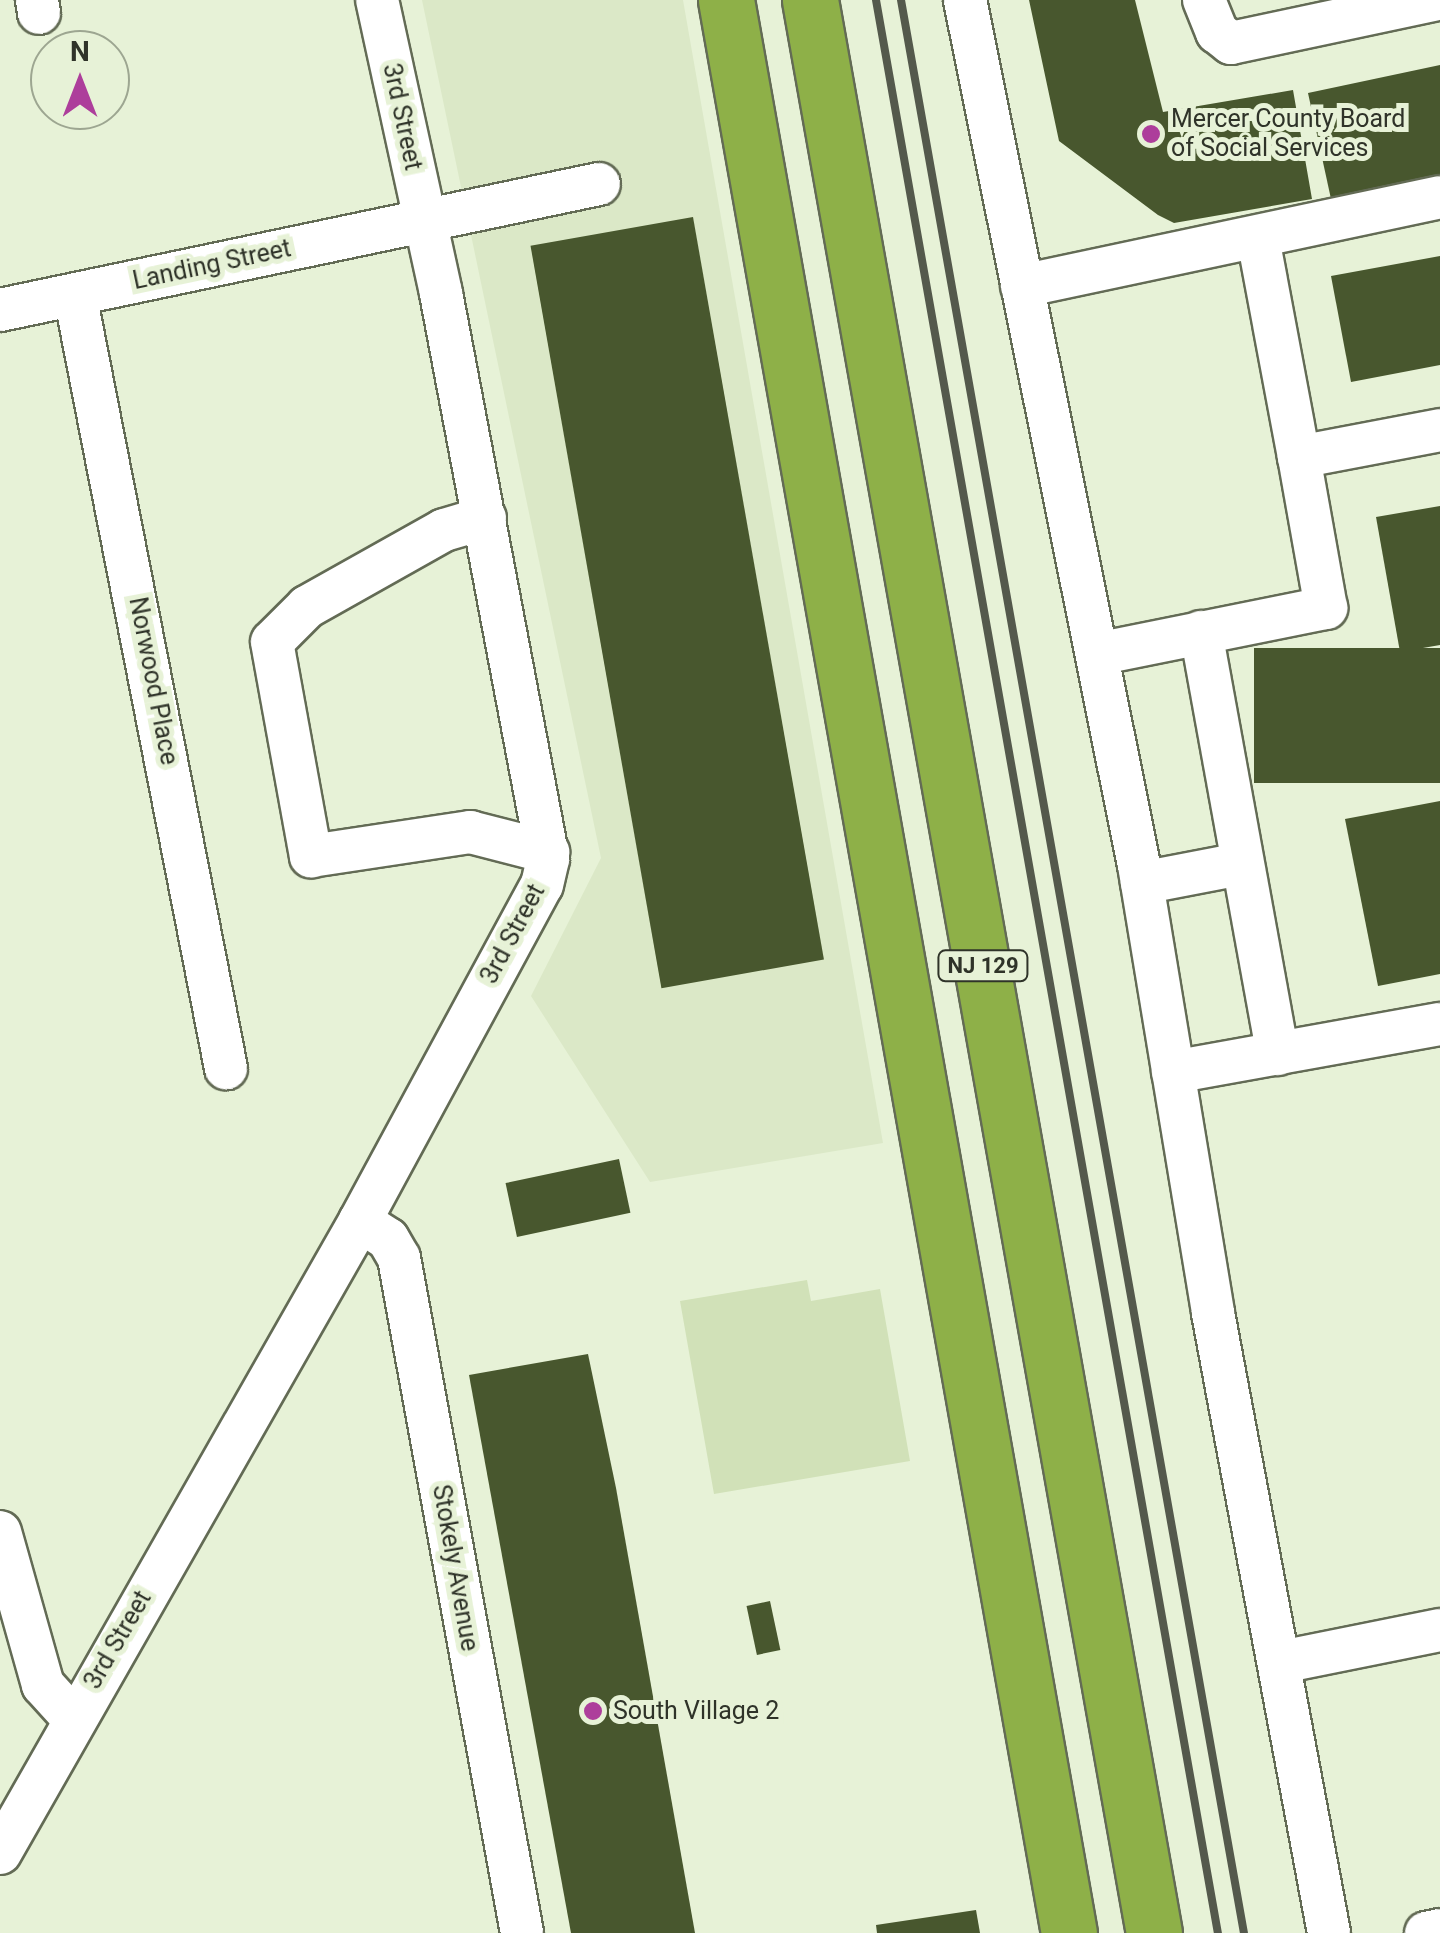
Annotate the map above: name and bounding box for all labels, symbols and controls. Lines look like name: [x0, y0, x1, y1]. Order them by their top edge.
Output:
north arrow: [30, 30, 130, 130]
text: N: [70, 35, 90, 68]
street label: 3rd Street: [376, 61, 428, 173]
place label: Mercer County Board of Social Services: [1171, 105, 1405, 164]
marker: Mercer County Board of Social Services: [1140, 123, 1162, 145]
street label: Landing Street: [130, 234, 294, 296]
street label: Norwood Place: [122, 595, 184, 767]
street label: 3rd Street: [474, 879, 552, 989]
road number: NJ 129: [936, 949, 1030, 983]
street label: Stokely Avenue: [426, 1482, 484, 1654]
street label: 3rd Street: [78, 1585, 158, 1695]
place label: South Village 2: [613, 1696, 779, 1726]
marker: South Village 2: [582, 1700, 604, 1722]

